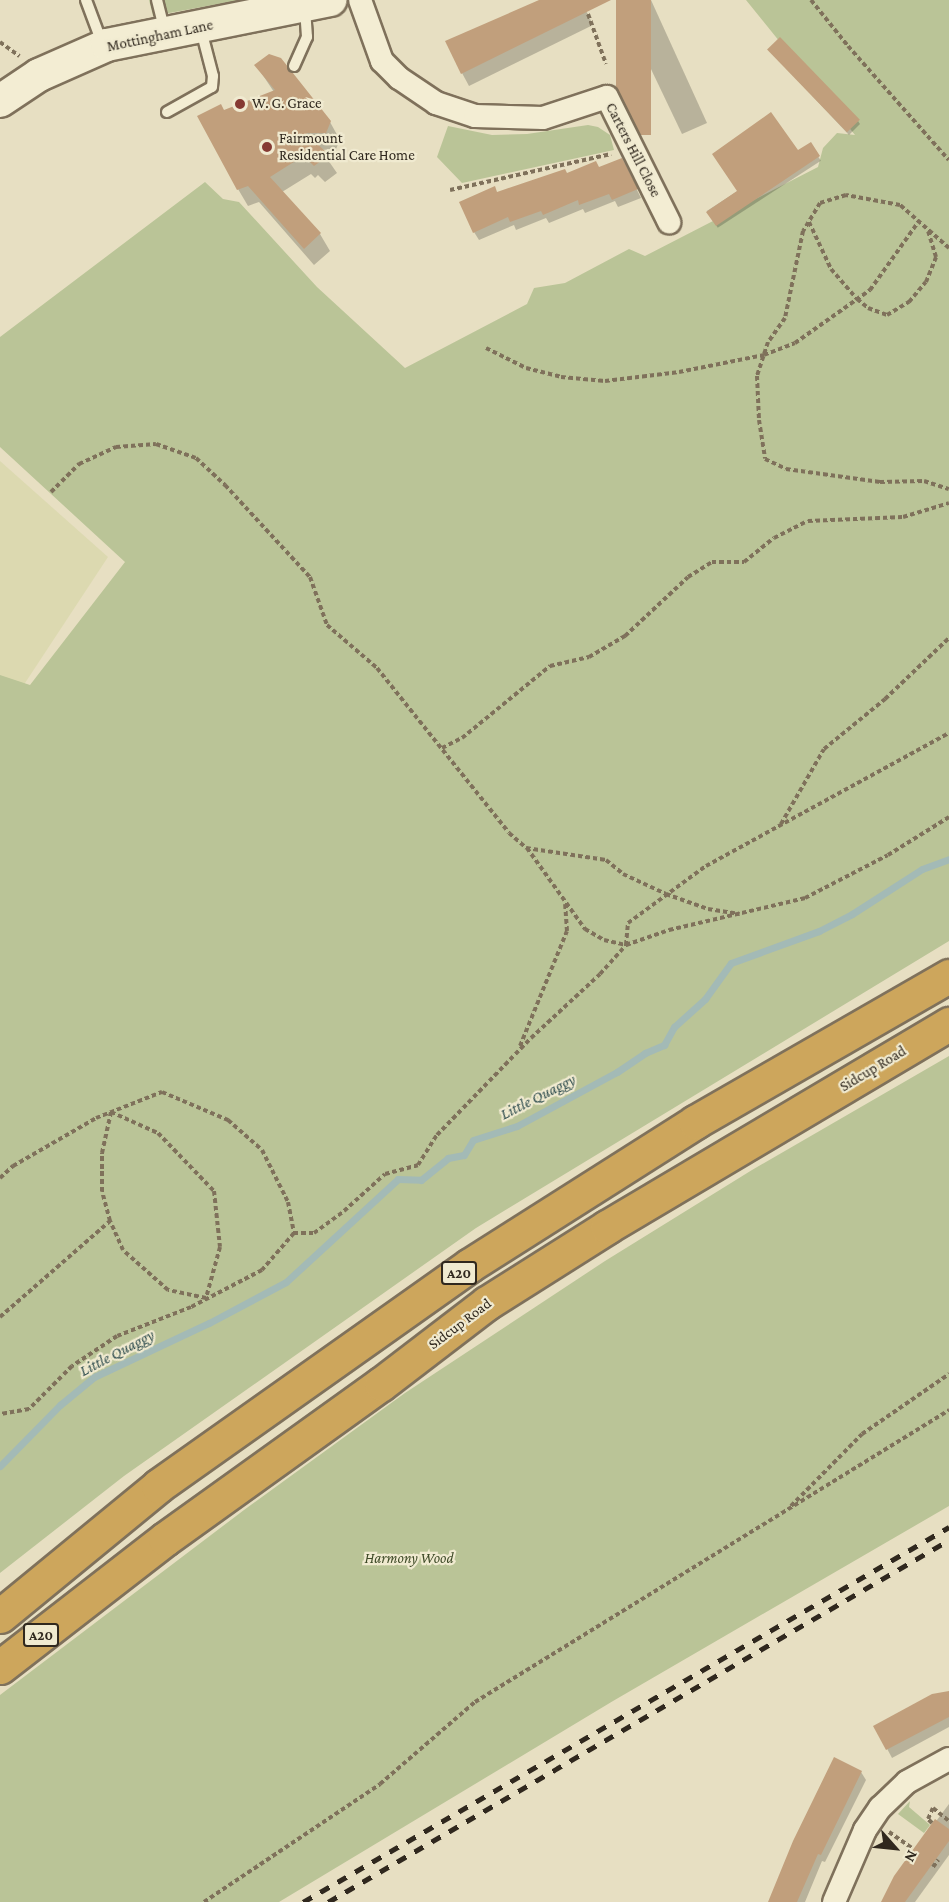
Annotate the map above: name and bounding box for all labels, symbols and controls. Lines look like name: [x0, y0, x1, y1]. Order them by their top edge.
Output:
street label: Mottingham Lane: [105, 16, 215, 56]
place label: W. G. Grace: [252, 95, 322, 113]
marker: W. G. Grace: [233, 97, 247, 111]
street label: Carters Hill Close: [601, 100, 665, 200]
place label: Fairmount Residential Care Home: [279, 129, 415, 164]
marker: Fairmount Residential Care Home: [260, 140, 274, 154]
street label: Sidcup Road: [837, 1042, 909, 1096]
water label: Little Quaggy: [497, 1070, 579, 1124]
road number: A20: [441, 1262, 477, 1284]
street label: Sidcup Road: [425, 1295, 495, 1353]
water label: Little Quaggy: [76, 1325, 158, 1381]
park label: Harmony Wood: [364, 1550, 454, 1568]
road number: A20: [23, 1624, 59, 1646]
north arrow: [865, 1818, 925, 1878]
text: N: [901, 1848, 922, 1865]

